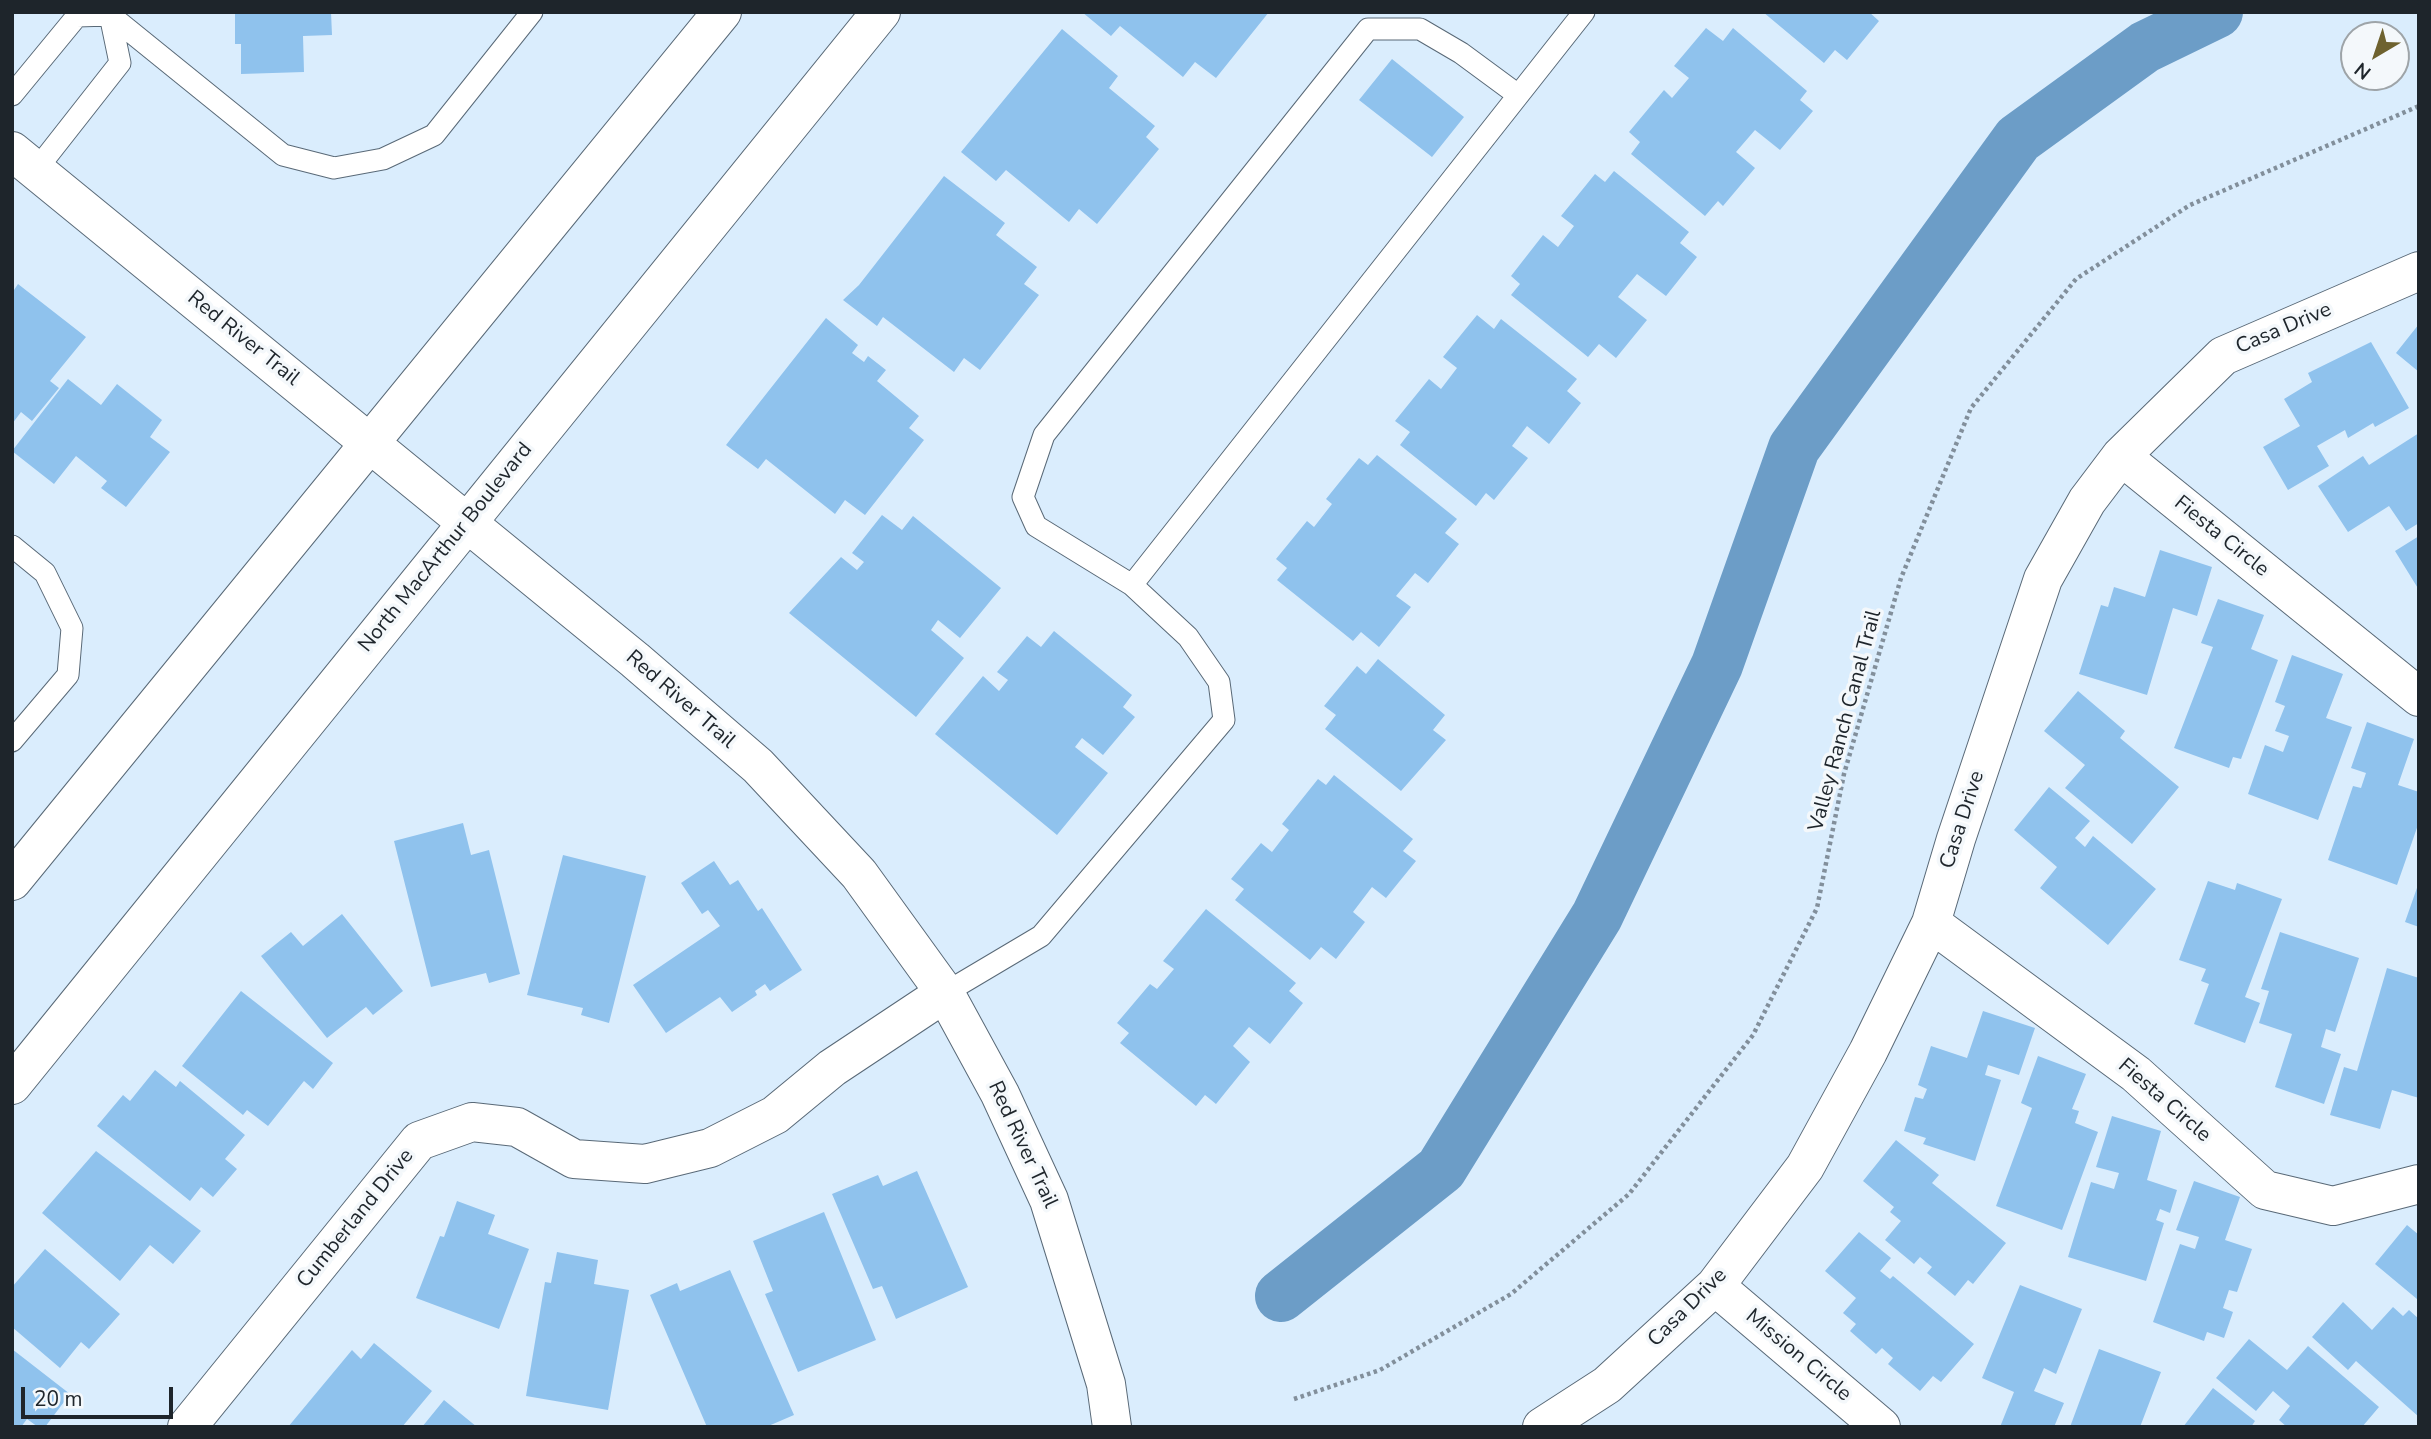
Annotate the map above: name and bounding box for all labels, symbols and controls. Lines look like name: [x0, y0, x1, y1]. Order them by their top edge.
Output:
north arrow: [2340, 21, 2410, 91]
text: N: [2349, 56, 2377, 85]
street label: Red River Trail: [182, 286, 304, 392]
street label: Casa Drive: [2232, 298, 2336, 360]
street label: North MacArthur Boulevard: [354, 438, 538, 658]
street label: Fiesta Circle: [2168, 491, 2274, 583]
street label: Valley Ranch Canal Trail: [1804, 607, 1888, 835]
street label: Red River Trail: [620, 646, 740, 754]
street label: Casa Drive: [1935, 768, 1991, 872]
street label: Fiesta Circle: [2112, 1054, 2216, 1148]
street label: Red River Trail: [982, 1078, 1062, 1212]
street label: Cumberland Drive: [292, 1145, 420, 1293]
street label: Casa Drive: [1643, 1263, 1733, 1353]
street label: Mission Circle: [1740, 1304, 1856, 1408]
scale bar: [24, 1372, 177, 1416]
text: 20 m: [34, 1385, 83, 1413]

